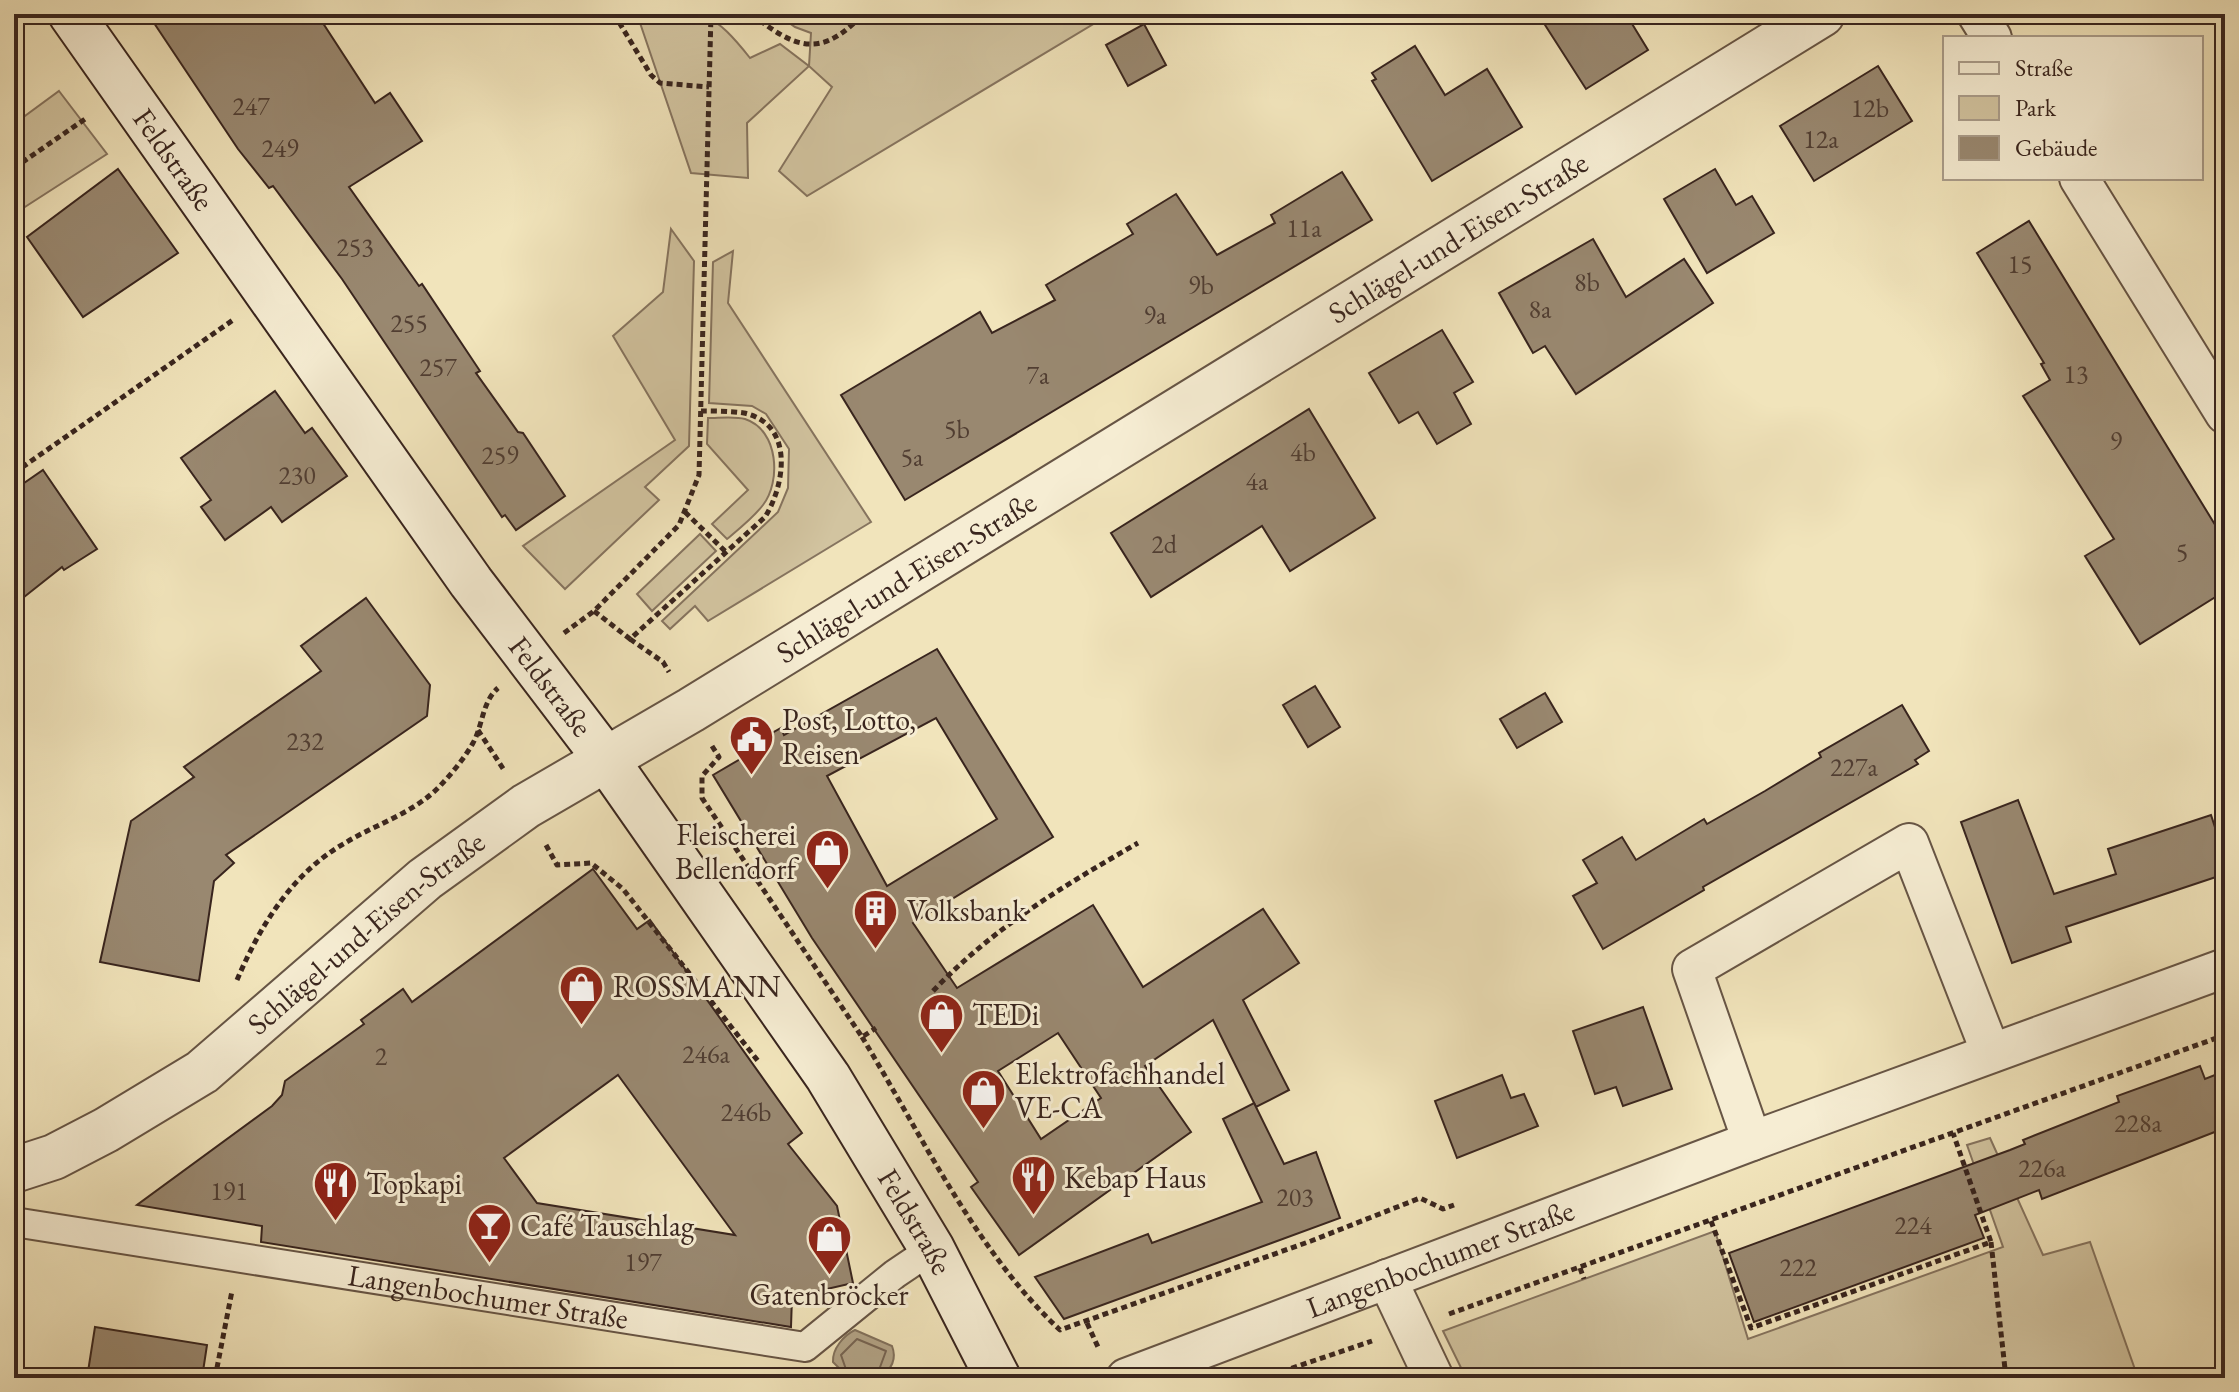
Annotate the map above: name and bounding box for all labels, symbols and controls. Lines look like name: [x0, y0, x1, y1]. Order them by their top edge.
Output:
legend: [1943, 36, 2203, 180]
text: Straße: [2015, 52, 2073, 83]
house number: 247: [232, 89, 270, 123]
house number: 12b: [1851, 91, 1889, 125]
text: Park: [2015, 92, 2057, 123]
street label: Feldstraße: [124, 100, 223, 218]
house number: 12a: [1803, 122, 1839, 156]
house number: 249: [261, 131, 299, 165]
text: Gebäude: [2015, 132, 2097, 163]
street label: Schlägel-und-Eisen-Straße: [1321, 143, 1595, 332]
house number: 11a: [1286, 211, 1322, 245]
house number: 253: [336, 230, 374, 264]
house number: 15: [2008, 247, 2032, 281]
house number: 8b: [1574, 265, 1600, 299]
house number: 9b: [1188, 268, 1214, 302]
house number: 8a: [1529, 292, 1552, 326]
house number: 9a: [1144, 298, 1167, 332]
house number: 255: [390, 306, 428, 340]
house number: 257: [419, 350, 457, 384]
house number: 13: [2064, 357, 2088, 391]
house number: 7a: [1027, 358, 1050, 392]
house number: 5b: [944, 412, 970, 446]
house number: 9: [2110, 424, 2123, 458]
house number: 4b: [1290, 435, 1316, 469]
house number: 259: [481, 438, 519, 472]
house number: 5a: [901, 440, 924, 474]
house number: 230: [278, 458, 316, 492]
house number: 4a: [1246, 464, 1269, 498]
street label: Schlägel-und-Eisen-Straße: [769, 482, 1043, 672]
house number: 2d: [1151, 527, 1178, 561]
house number: 5: [2176, 535, 2188, 569]
street label: Feldstraße: [500, 628, 602, 744]
place label: Post, Lotto, Reisen: [782, 700, 916, 773]
public building icon: Post, Lotto, Reisen: [727, 713, 775, 776]
house number: 232: [286, 724, 324, 758]
house number: 227a: [1830, 750, 1879, 784]
place label: Fleischerei Bellendorf: [675, 815, 799, 888]
street label: Schlägel-und-Eisen-Straße: [239, 822, 492, 1043]
shop icon: Fleischerei Bellendorf: [803, 828, 851, 891]
building icon: Volksbank: [852, 887, 900, 950]
place label: Volksbank: [907, 891, 1027, 930]
shop icon: ROSSMANN: [558, 963, 606, 1026]
place label: ROSSMANN: [613, 967, 781, 1006]
shop icon: TEDi: [917, 991, 965, 1054]
place label: TEDi: [972, 995, 1039, 1034]
house number: 246a: [682, 1037, 731, 1071]
house number: 2: [375, 1039, 388, 1073]
place label: Elektrofachhandel VE-CA: [1015, 1054, 1225, 1127]
shop icon: Elektrofachhandel VE-CA: [960, 1067, 1008, 1130]
house number: 246b: [721, 1095, 771, 1129]
house number: 228a: [2114, 1106, 2163, 1140]
house number: 226a: [2018, 1151, 2067, 1185]
restaurant icon: Kebap Haus: [1009, 1154, 1057, 1217]
place label: Kebap Haus: [1064, 1158, 1206, 1197]
restaurant icon: Topkapi: [311, 1160, 359, 1223]
street label: Feldstraße: [869, 1161, 962, 1281]
place label: Topkapi: [366, 1164, 462, 1203]
house number: 191: [210, 1174, 248, 1208]
house number: 203: [1276, 1180, 1314, 1214]
street label: Langenbochumer Straße: [1301, 1190, 1579, 1327]
bar icon: Café Tauschlag: [465, 1202, 513, 1265]
place label: Café Tauschlag: [520, 1206, 695, 1245]
house number: 224: [1894, 1208, 1932, 1242]
shop icon: Gatenbröcker: [805, 1213, 853, 1276]
house number: 197: [624, 1245, 662, 1279]
house number: 222: [1779, 1250, 1817, 1284]
street label: Langenbochumer Straße: [345, 1255, 631, 1338]
place label: Gatenbröcker: [749, 1275, 909, 1314]

